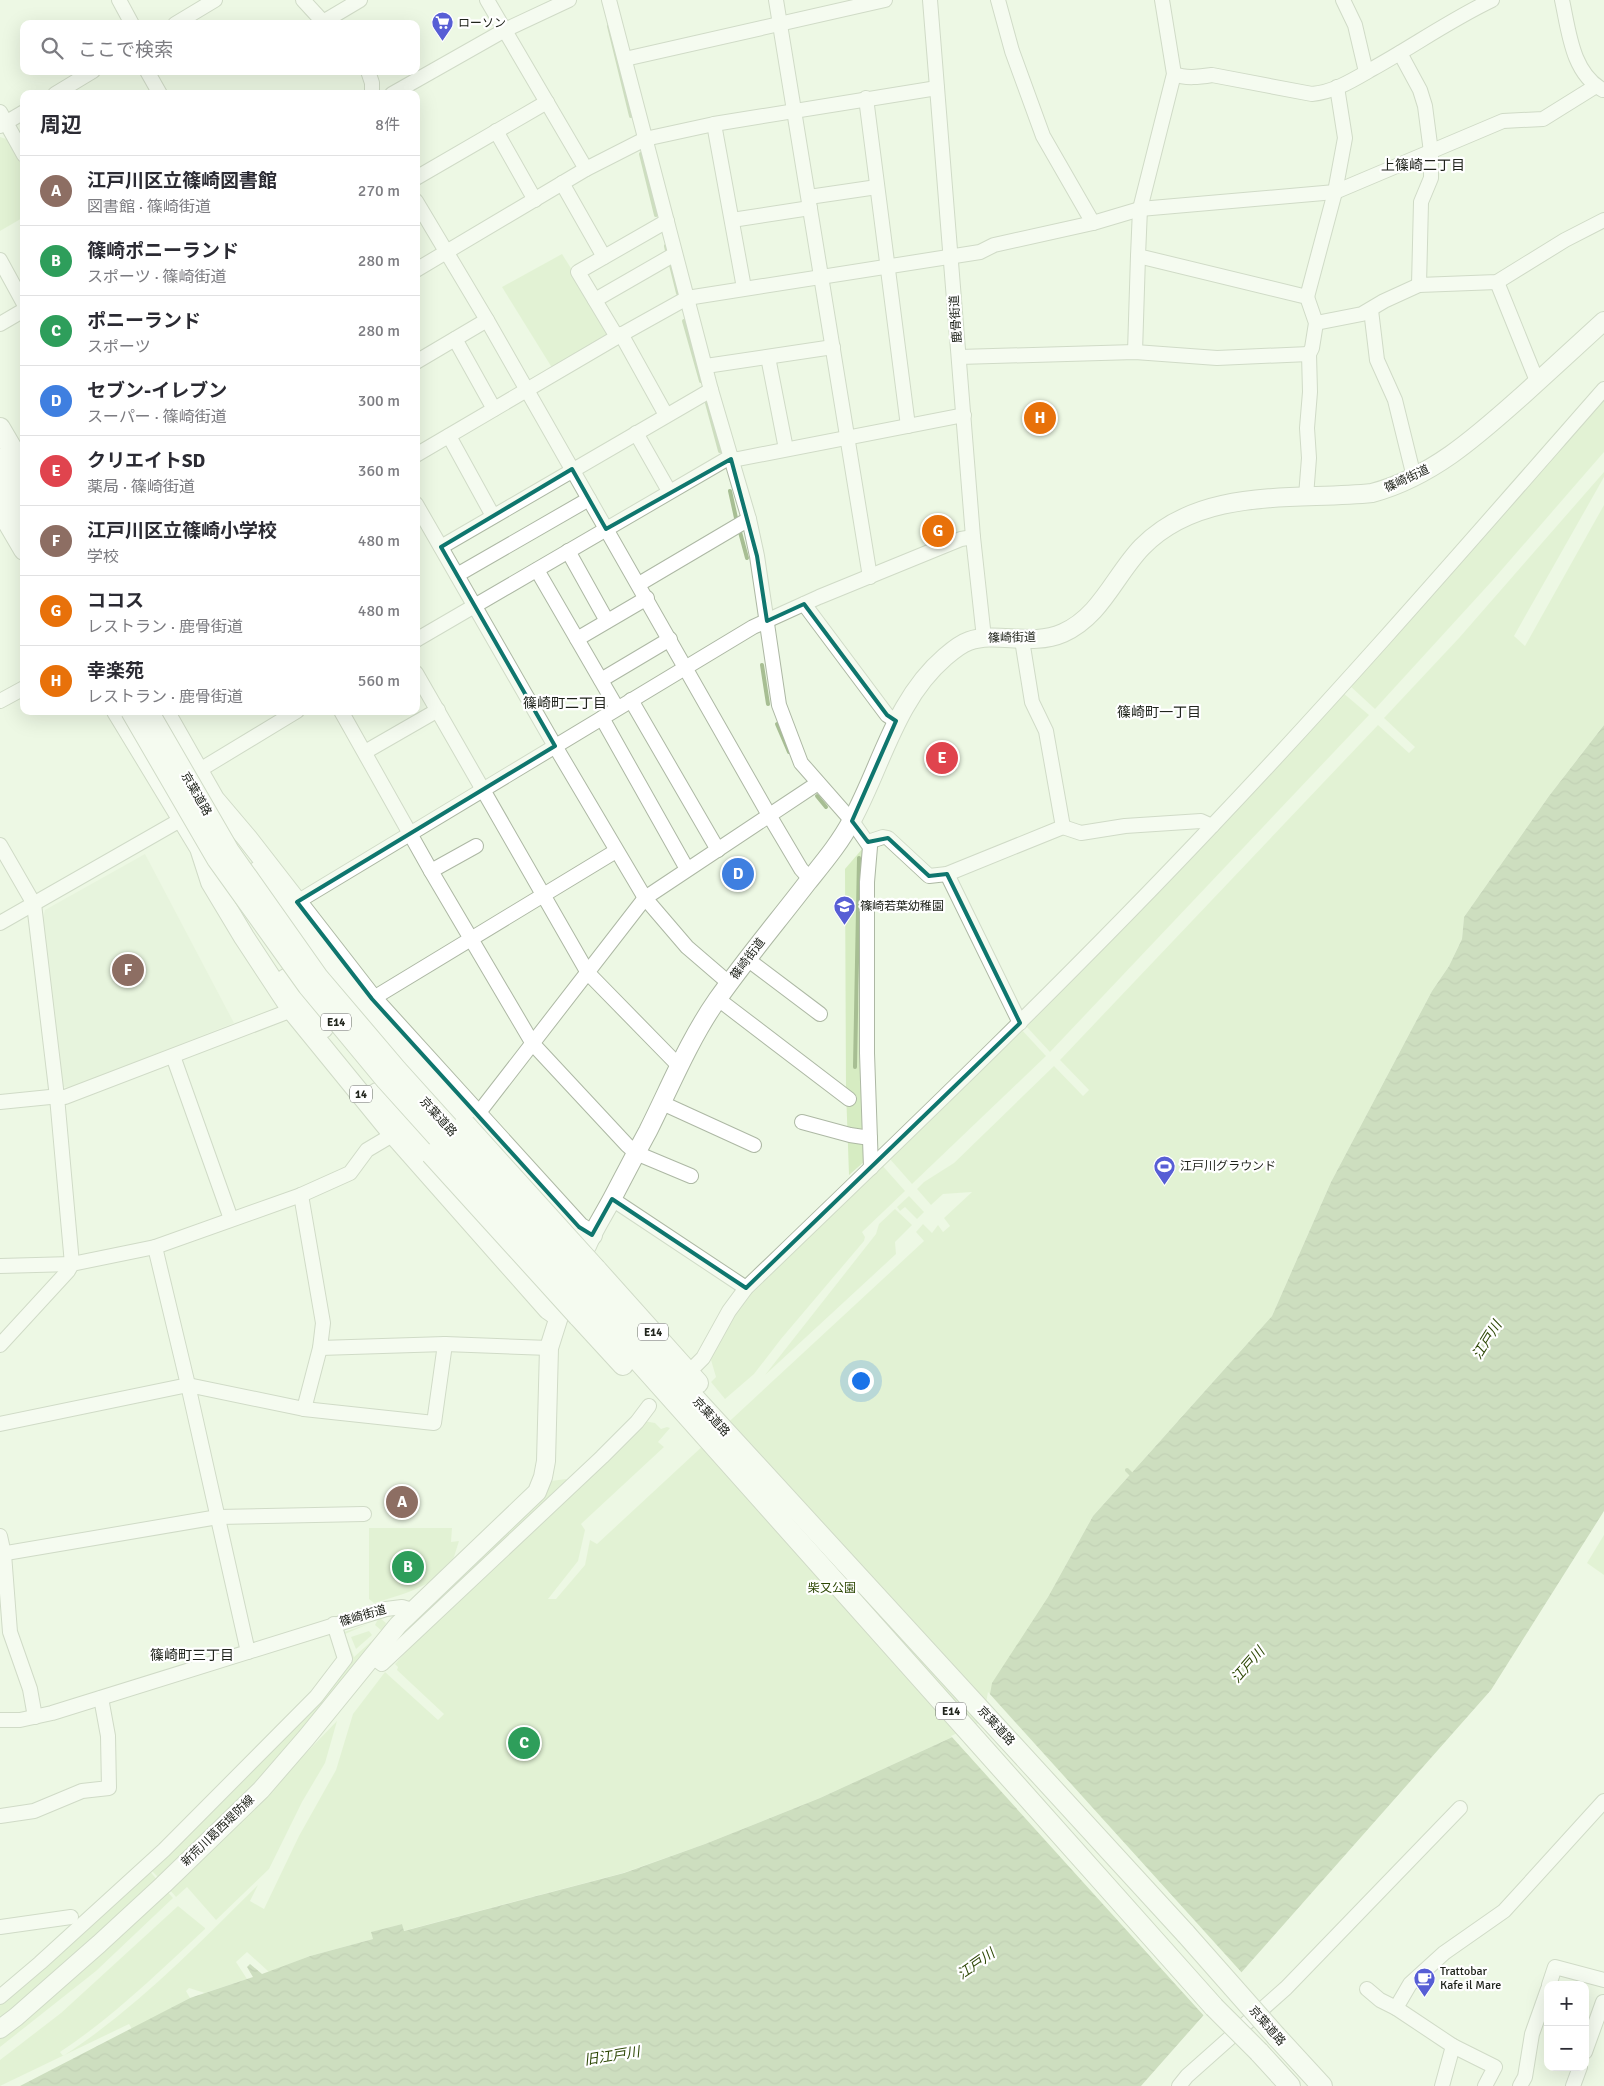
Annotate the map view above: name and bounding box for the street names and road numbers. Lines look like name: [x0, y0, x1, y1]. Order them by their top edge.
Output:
street label: 鹿骨街道: [947, 295, 965, 343]
street label: 篠崎街道: [1382, 462, 1432, 496]
street label: 篠崎街道: [988, 630, 1036, 646]
street label: 京葉道路: [178, 769, 214, 819]
street label: 篠崎街道: [728, 935, 768, 983]
road number: E14: [321, 1014, 351, 1030]
road number: 14: [350, 1086, 372, 1102]
street label: 京葉道路: [416, 1094, 460, 1140]
road number: E14: [638, 1324, 668, 1340]
street label: 京葉道路: [689, 1394, 733, 1440]
street label: 篠崎街道: [338, 1602, 388, 1630]
road number: E14: [936, 1702, 966, 1720]
street label: 京葉道路: [974, 1703, 1018, 1749]
street label: 新荒川葛西堤防線: [178, 1792, 258, 1870]
street label: 京葉道路: [1246, 2003, 1288, 2049]

